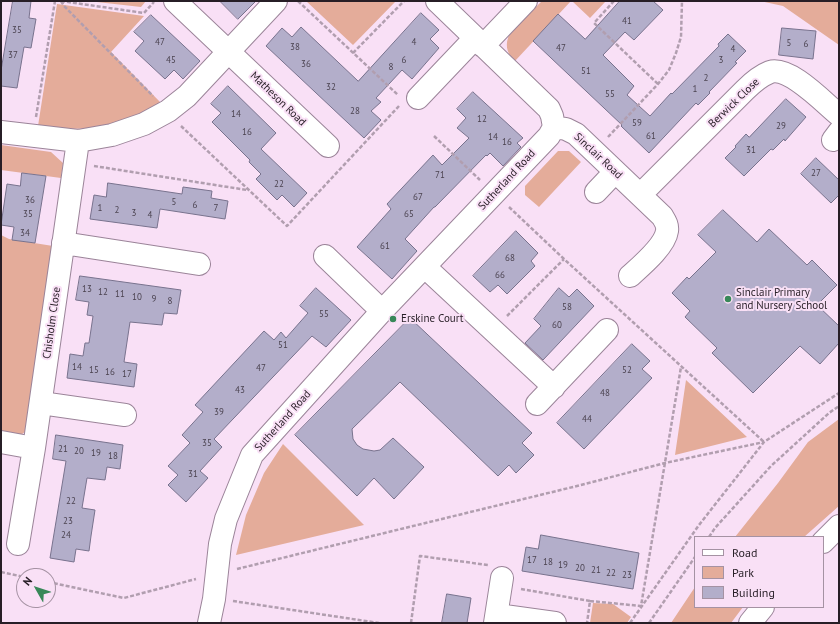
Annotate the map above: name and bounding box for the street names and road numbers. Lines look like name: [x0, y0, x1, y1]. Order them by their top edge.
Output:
street label: Matheson Road: [247, 69, 309, 129]
street label: Berwick Close: [706, 75, 762, 131]
street label: Sinclair Road: [571, 130, 625, 182]
street label: Sutherland Road: [476, 147, 538, 213]
street label: Chisholm Close: [40, 286, 64, 360]
street label: Sutherland Road: [252, 388, 314, 454]

